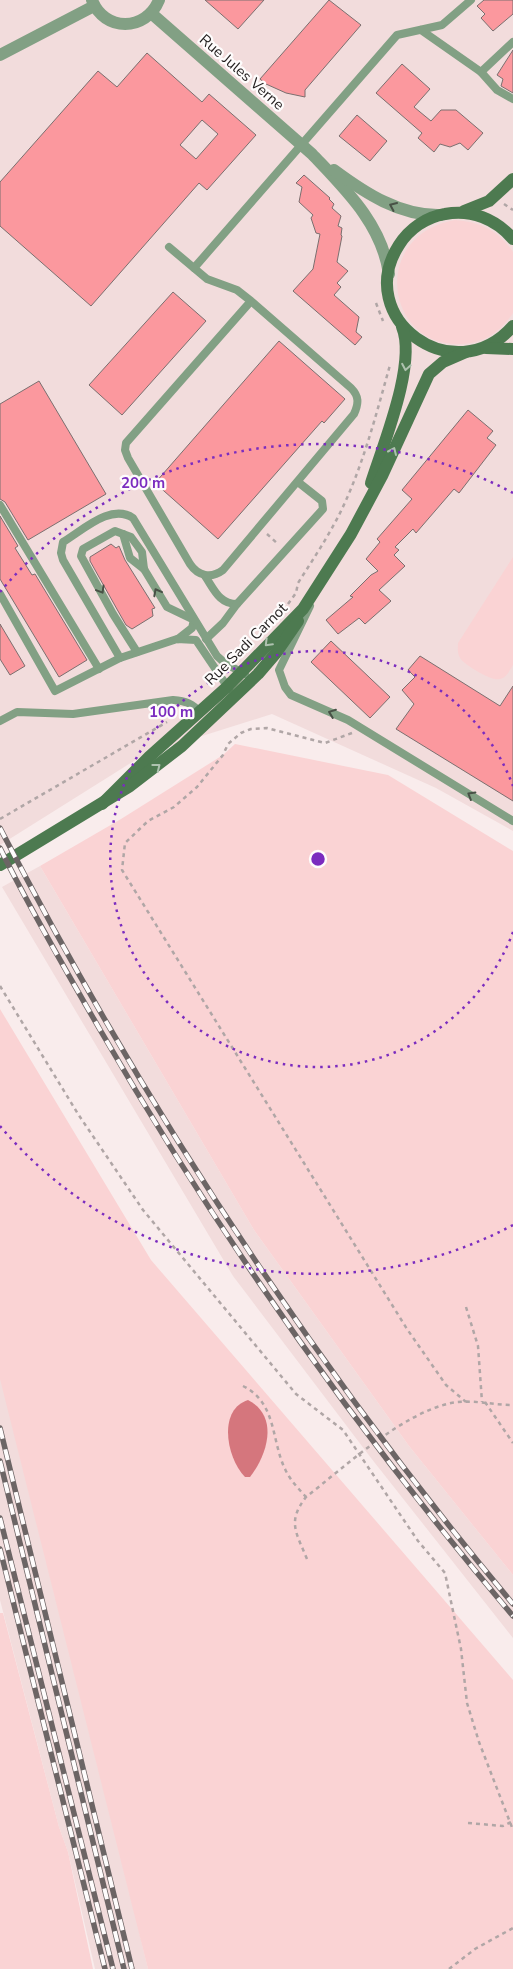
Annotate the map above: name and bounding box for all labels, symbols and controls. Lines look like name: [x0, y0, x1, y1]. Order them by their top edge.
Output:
street label: Rue Jules Verne: [195, 30, 289, 114]
one-way arrow: [389, 201, 398, 212]
one-way arrow: [401, 363, 411, 372]
one-way arrow: [387, 447, 398, 456]
text: 200 m: [121, 473, 165, 493]
one-way arrow: [94, 585, 104, 594]
one-way arrow: [153, 589, 163, 598]
street label: Rue Sadi Carnot: [200, 598, 292, 690]
one-way arrow: [265, 637, 274, 646]
text: 100 m: [149, 702, 193, 722]
one-way arrow: [328, 709, 337, 719]
one-way arrow: [151, 764, 160, 772]
one-way arrow: [468, 792, 477, 802]
centre of rings: [309, 850, 327, 868]

